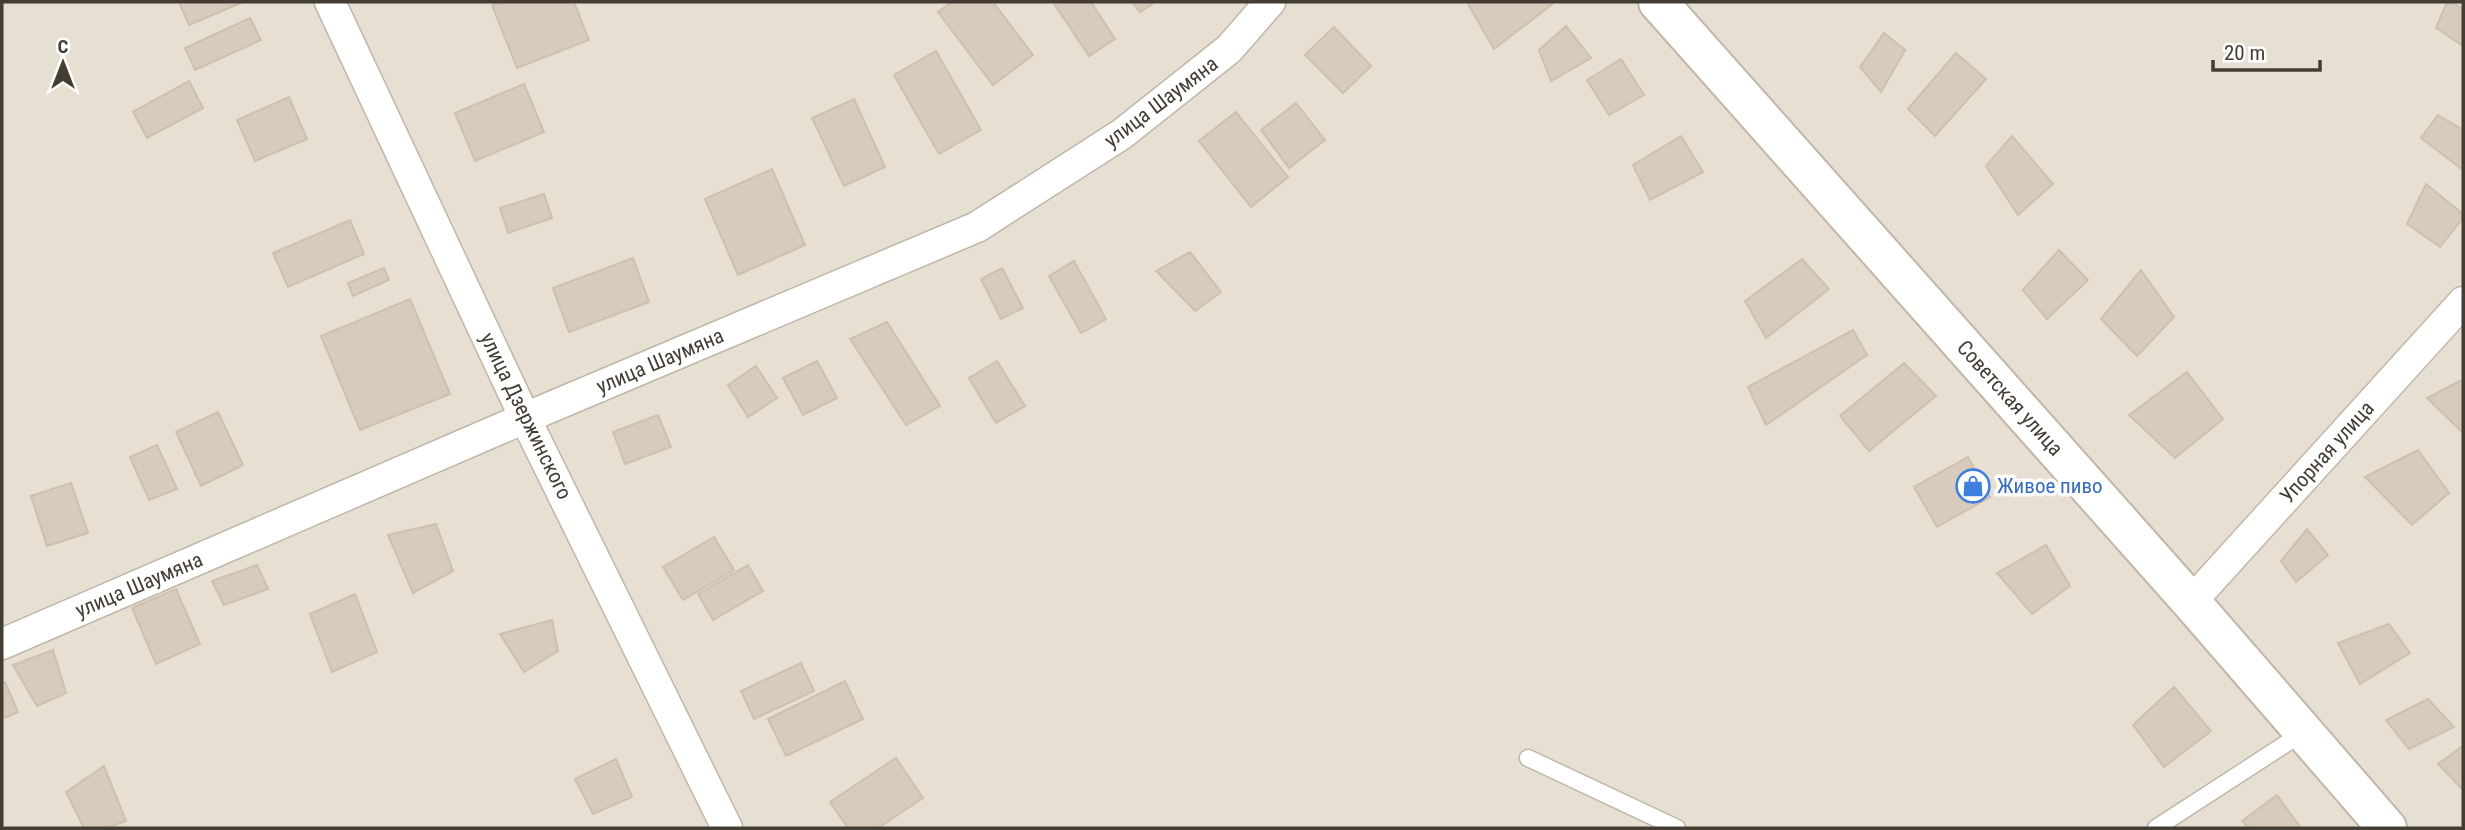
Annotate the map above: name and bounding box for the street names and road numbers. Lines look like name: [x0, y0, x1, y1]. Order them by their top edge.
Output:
street label: улица Шаумяна: [1100, 52, 1222, 152]
street label: улица Шаумяна: [593, 323, 727, 399]
street label: улица Дзержинского: [475, 329, 577, 503]
street label: Советская улица: [1952, 336, 2068, 460]
street label: Упорная улица: [2275, 396, 2379, 508]
street label: улица Шаумяна: [72, 547, 206, 623]

